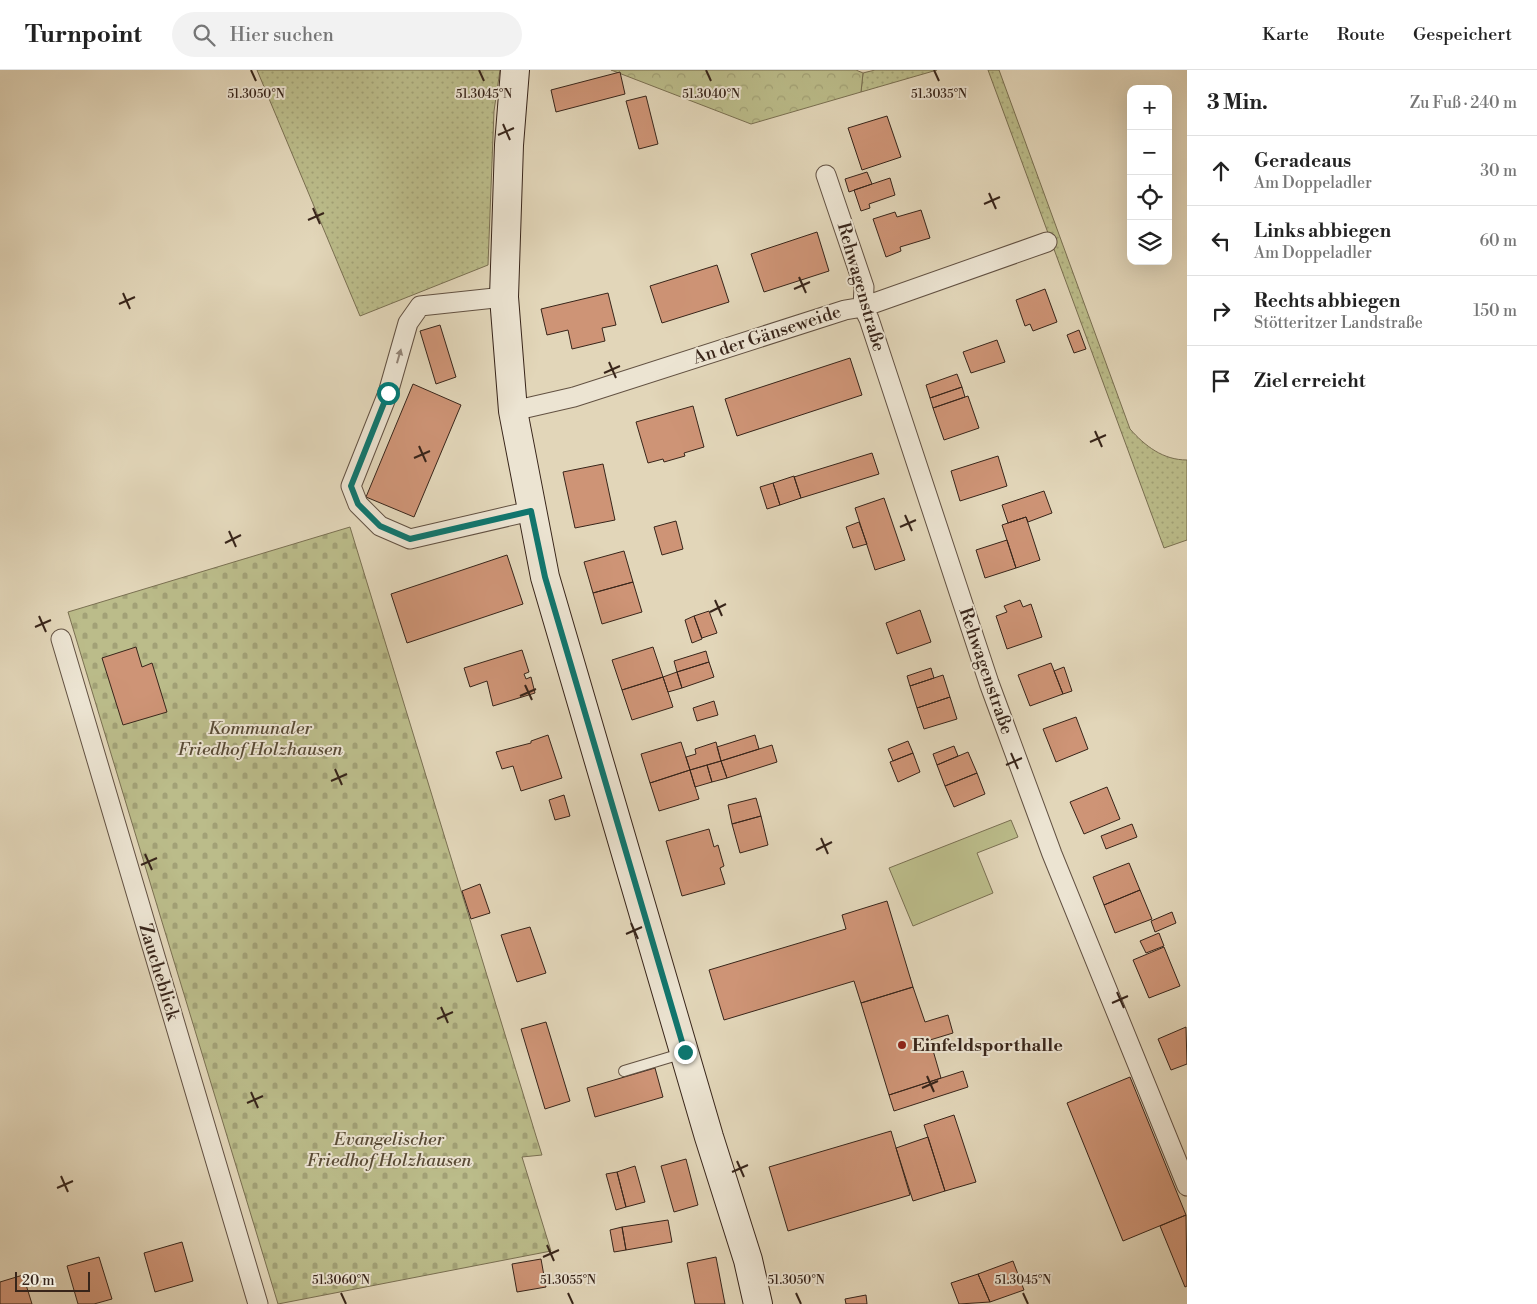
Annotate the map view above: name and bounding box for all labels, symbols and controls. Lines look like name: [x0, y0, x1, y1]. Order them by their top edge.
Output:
search box: [172, 12, 522, 57]
text: Turnpoint: [25, 20, 142, 50]
icon: search: [190, 21, 218, 49]
text: Hier suchen: [230, 23, 334, 47]
text: Karte: [1262, 23, 1309, 46]
text: Route: [1337, 23, 1385, 46]
text: Gespeichert: [1413, 23, 1512, 46]
map controls: [1127, 85, 1172, 265]
button: +: [1127, 85, 1172, 130]
text: 51.3050°N: [227, 87, 285, 102]
text: 51.3045°N: [456, 87, 512, 102]
text: 51.3040°N: [682, 87, 740, 102]
text: 51.3035°N: [911, 87, 967, 102]
text: 3 Min.: [1207, 90, 1268, 116]
text: Zu Fuß · 240 m: [1410, 93, 1517, 113]
button: −: [1127, 130, 1172, 175]
text: Geradeaus: [1254, 149, 1351, 173]
icon: ahead: [1207, 157, 1235, 185]
text: 30 m: [1480, 161, 1517, 181]
text: Am Doppeladler: [1254, 173, 1372, 193]
button: locate: [1127, 175, 1172, 220]
text: Links abbiegen: [1254, 219, 1391, 243]
street label: Rehwagenstraße: [832, 220, 890, 354]
button: layers: [1127, 220, 1172, 265]
icon: left: [1207, 227, 1235, 255]
text: 60 m: [1479, 231, 1517, 251]
text: Am Doppeladler: [1254, 243, 1372, 263]
text: Rechts abbiegen: [1254, 289, 1400, 313]
icon: right: [1207, 297, 1235, 325]
street label: An der Gänseweide: [689, 300, 844, 370]
text: 150 m: [1473, 301, 1517, 321]
text: Stötteritzer Landstraße: [1254, 313, 1423, 333]
one-way arrow: [395, 348, 403, 363]
icon: arrive: [1207, 367, 1235, 395]
text: Ziel erreicht: [1254, 369, 1365, 393]
route start: [377, 382, 400, 405]
street label: Rehwagenstraße: [953, 604, 1019, 738]
park label: Kommunaler Friedhof Holzhausen: [177, 717, 343, 761]
street label: Zaucheblick: [133, 921, 185, 1025]
place label: Einfeldsporthalle: [912, 1034, 1063, 1057]
marker: Einfeldsporthalle: [896, 1039, 908, 1051]
route end: [674, 1041, 697, 1064]
park label: Evangelischer Friedhof Holzhausen: [306, 1128, 472, 1172]
scale bar: [15, 1269, 90, 1292]
text: 20 m: [22, 1272, 54, 1290]
text: 51.3060°N: [312, 1273, 370, 1288]
text: 51.3055°N: [540, 1273, 596, 1288]
text: 51.3050°N: [767, 1273, 825, 1288]
text: 51.3045°N: [995, 1273, 1051, 1288]

